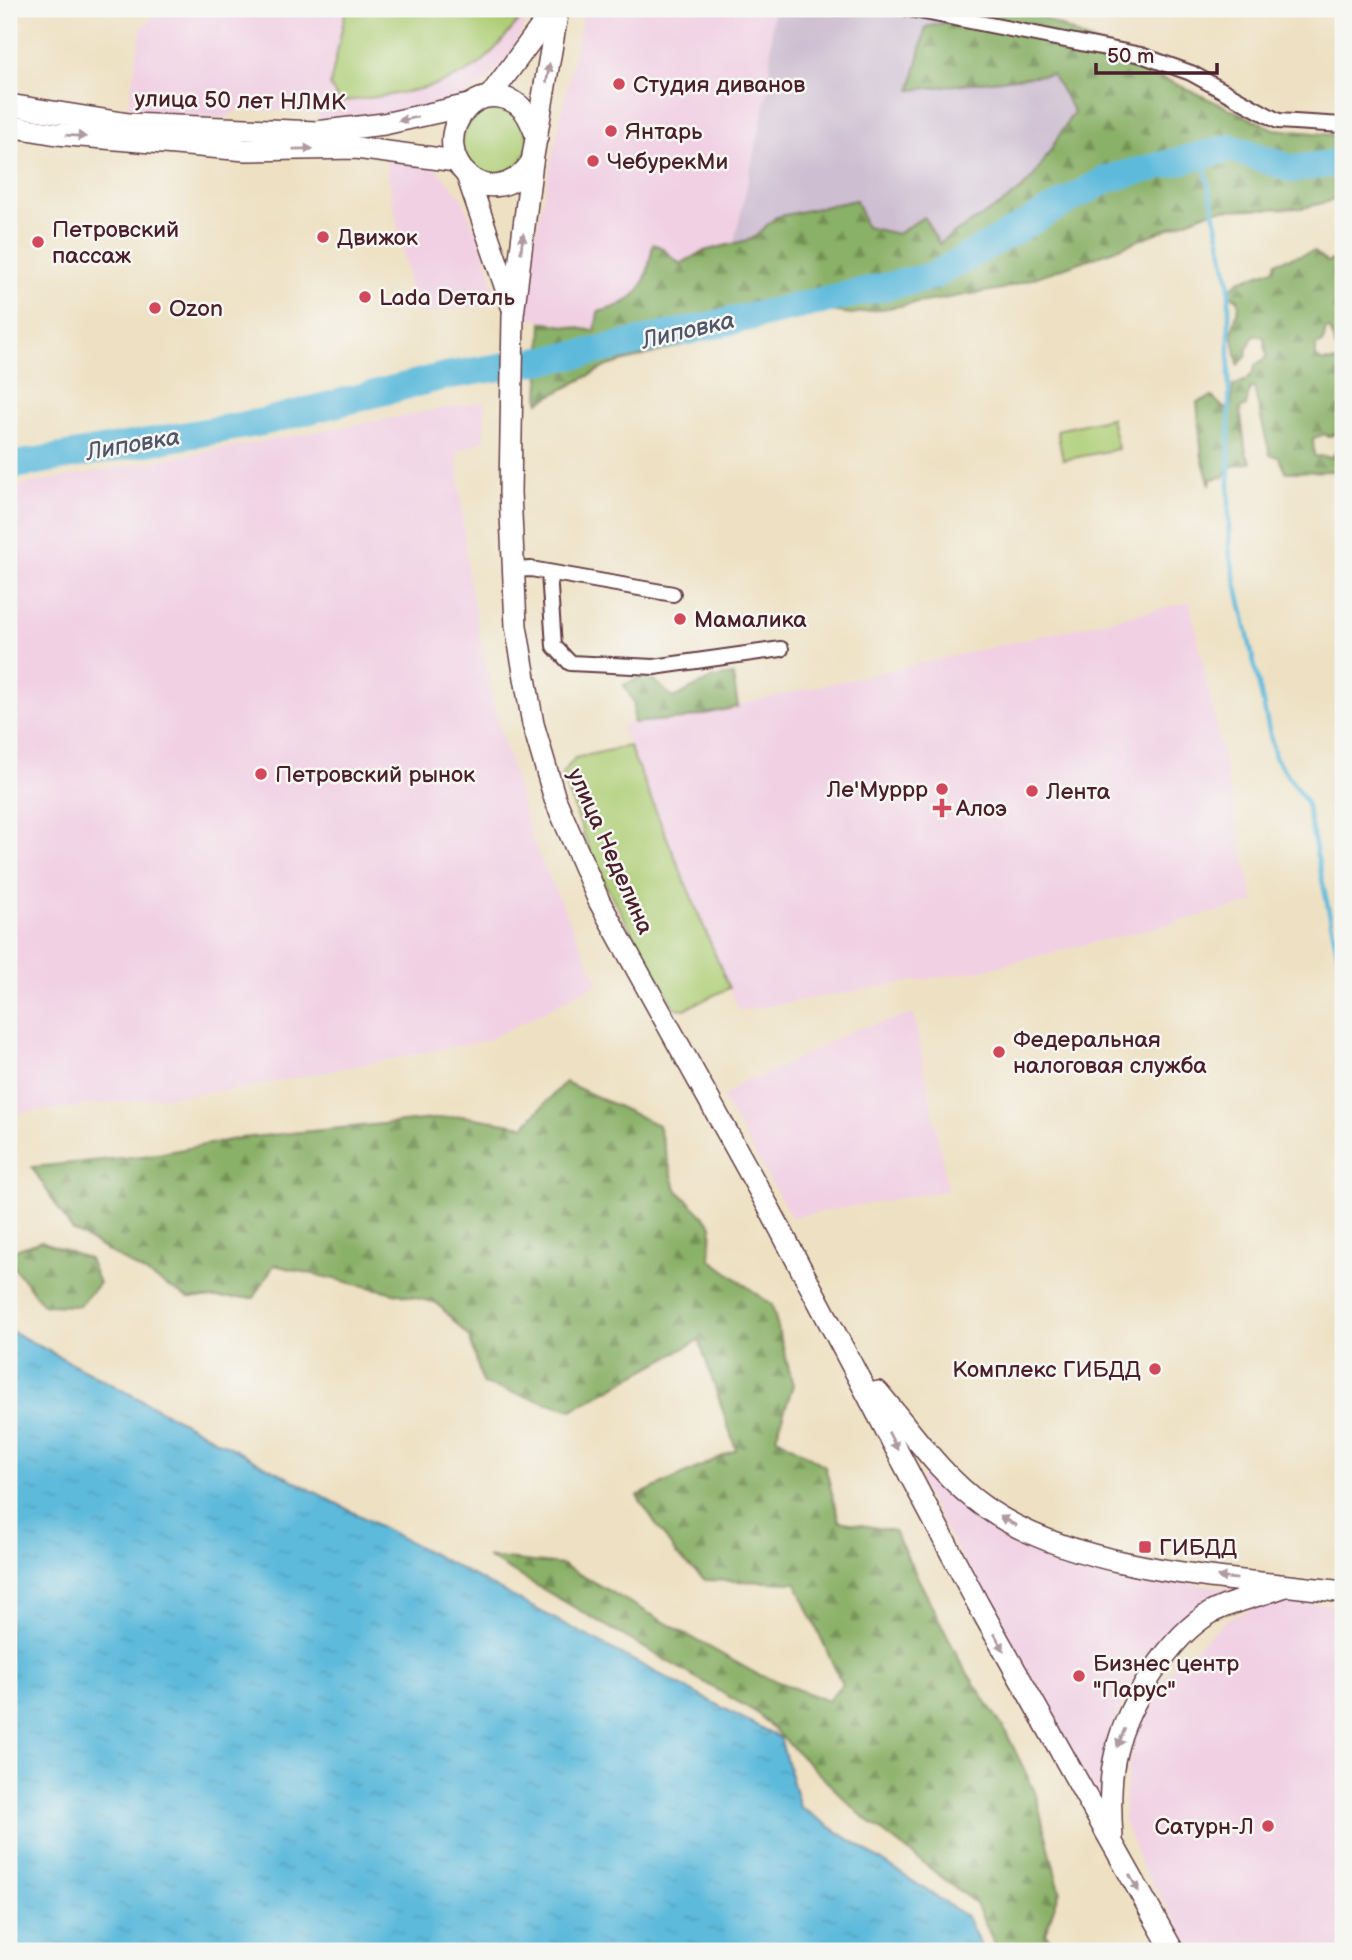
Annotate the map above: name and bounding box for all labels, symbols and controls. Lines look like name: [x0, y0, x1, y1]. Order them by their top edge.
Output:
scale bar: [1096, 32, 1217, 76]
text: 50 m: [1107, 44, 1154, 69]
one-way arrow: [543, 62, 554, 84]
place label: Студия диванов: [633, 71, 805, 99]
marker: Студия диванов: [611, 76, 627, 92]
street label: улица 50 лет НЛМК: [134, 85, 346, 117]
one-way arrow: [397, 114, 419, 125]
place label: Янтарь: [625, 118, 702, 146]
marker: Янтарь: [603, 123, 619, 139]
one-way arrow: [65, 131, 87, 142]
one-way arrow: [292, 143, 314, 154]
place label: ЧебурекМи: [607, 148, 728, 176]
marker: ЧебурекМи: [585, 153, 601, 169]
place label: Петровский пассаж: [52, 216, 179, 270]
place label: Движок: [337, 224, 419, 252]
marker: Движок: [315, 229, 331, 245]
one-way arrow: [516, 232, 527, 254]
marker: Петровский пассаж: [30, 234, 46, 250]
place label: Lada Dеталь: [379, 284, 515, 312]
marker: Lada Dеталь: [357, 289, 373, 305]
place label: Ozon: [169, 295, 223, 323]
marker: Ozon: [147, 300, 163, 316]
water label: Липовка: [637, 306, 737, 356]
water label: Липовка: [82, 422, 182, 467]
place label: Мамалика: [694, 606, 807, 634]
marker: Мамалика: [672, 611, 688, 627]
place label: Петровский рынок: [275, 761, 476, 789]
street label: улица Неделина: [561, 764, 659, 939]
marker: Петровский рынок: [253, 766, 269, 782]
place label: Ле'Муррр: [826, 776, 928, 804]
place label: Лента: [1045, 778, 1111, 806]
marker: Ле'Муррр: [934, 781, 950, 797]
marker: Лента: [1024, 783, 1040, 799]
place label: Алоэ: [955, 795, 1007, 823]
marker: Алоэ: [934, 800, 950, 816]
place label: Федеральная налоговая служба: [1013, 1026, 1207, 1080]
marker: Федеральная налоговая служба: [991, 1044, 1007, 1060]
place label: Комплекс ГИБДД: [952, 1356, 1141, 1384]
marker: Комплекс ГИБДД: [1147, 1361, 1163, 1377]
one-way arrow: [886, 1431, 898, 1451]
one-way arrow: [998, 1515, 1018, 1526]
place label: ГИБДД: [1159, 1534, 1237, 1562]
marker: ГИБДД: [1137, 1539, 1153, 1555]
one-way arrow: [1216, 1572, 1238, 1583]
one-way arrow: [993, 1632, 1005, 1652]
place label: Бизнес центр "Парус": [1093, 1650, 1239, 1704]
marker: Бизнес центр "Парус": [1071, 1668, 1087, 1684]
one-way arrow: [1116, 1728, 1127, 1749]
place label: Сатурн-Л: [1155, 1813, 1254, 1841]
marker: Сатурн-Л: [1260, 1818, 1276, 1834]
one-way arrow: [1128, 1873, 1140, 1893]

